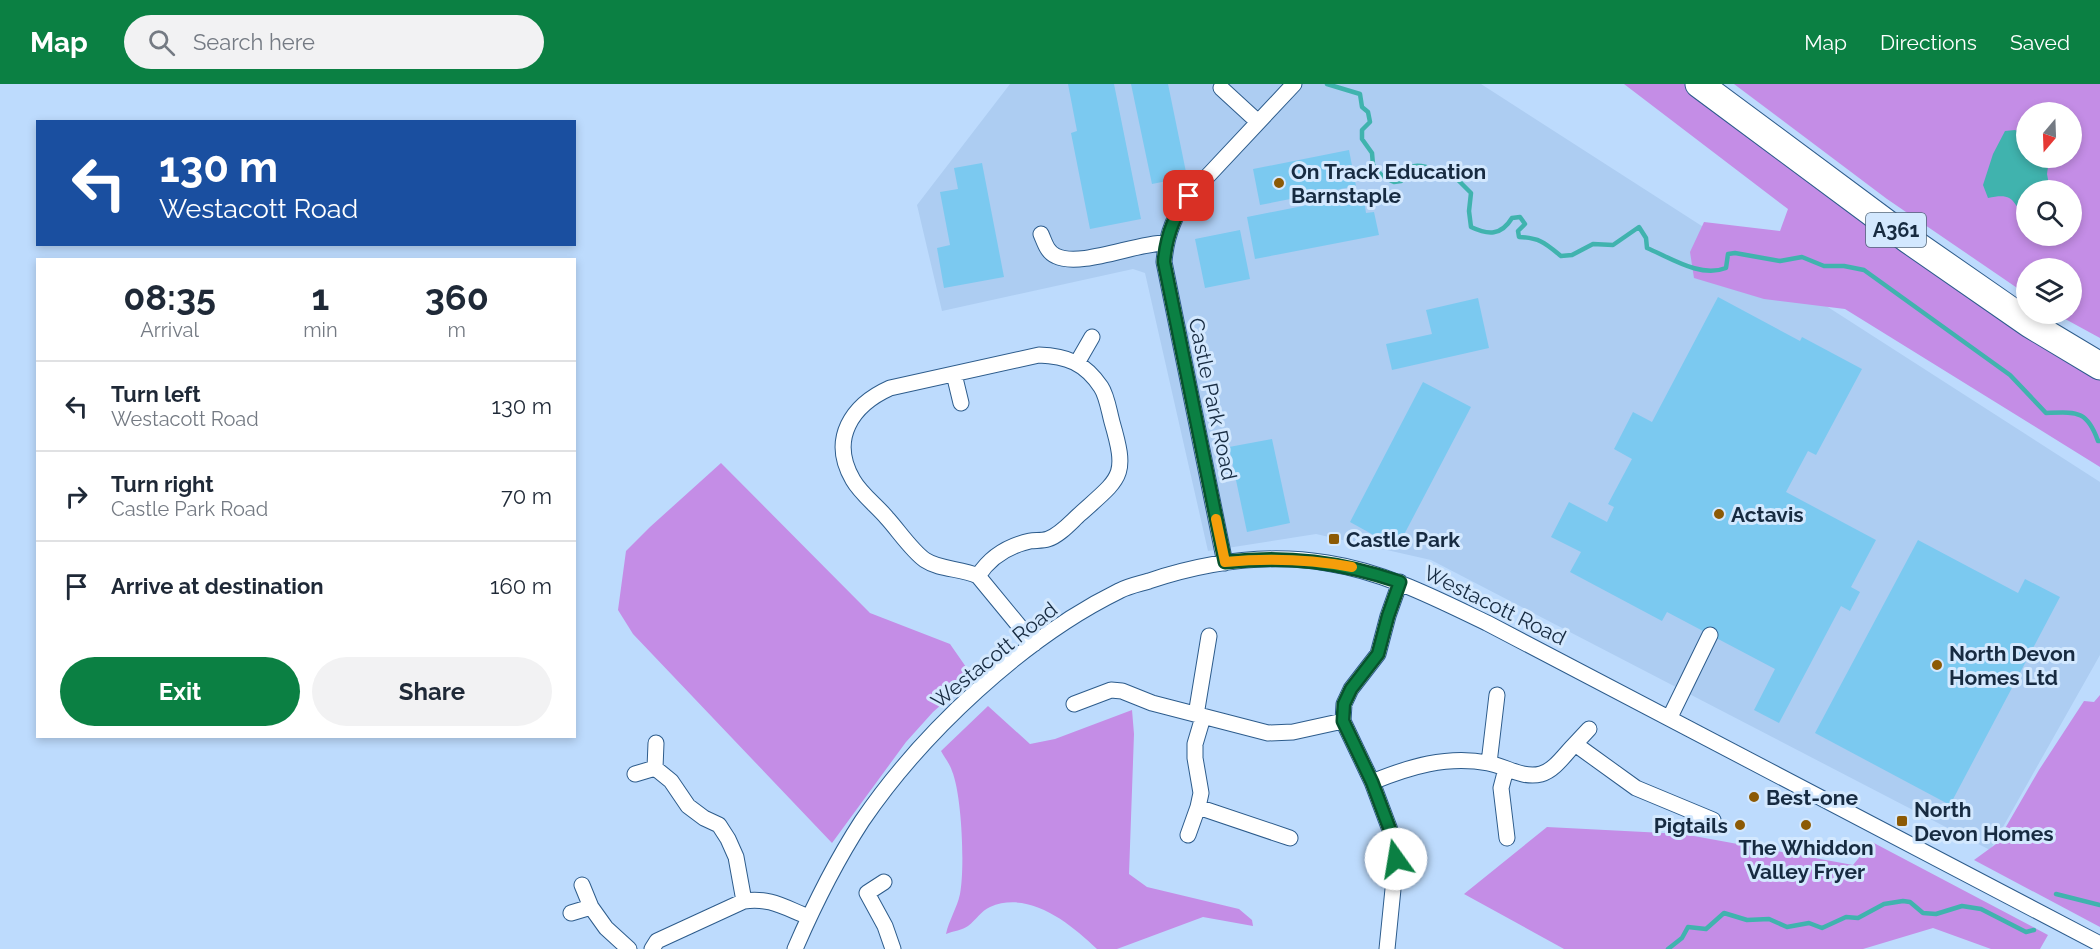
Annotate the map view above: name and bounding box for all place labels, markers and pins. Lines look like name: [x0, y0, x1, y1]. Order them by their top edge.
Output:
place label: On Track Education Barnstaple: [1291, 159, 1486, 208]
pin: [1163, 170, 1214, 221]
marker: On Track Education Barnstaple: [1272, 176, 1286, 190]
place label: Actavis: [1731, 502, 1804, 527]
marker: Actavis: [1712, 507, 1726, 521]
place label: Castle Park: [1346, 527, 1460, 552]
marker: Castle Park: [1327, 532, 1341, 546]
place label: North Devon Homes Ltd: [1949, 641, 2075, 690]
marker: North Devon Homes Ltd: [1930, 658, 1944, 672]
place label: Best-one: [1766, 785, 1858, 810]
marker: Best-one: [1747, 790, 1761, 804]
place label: North Devon Homes: [1914, 797, 2054, 846]
place label: Pigtails: [1654, 813, 1728, 838]
marker: North Devon Homes: [1895, 814, 1909, 828]
marker: Pigtails: [1733, 818, 1747, 832]
marker: The Whiddon Valley Fryer: [1799, 818, 1813, 832]
place label: The Whiddon Valley Fryer: [1738, 835, 1874, 884]

